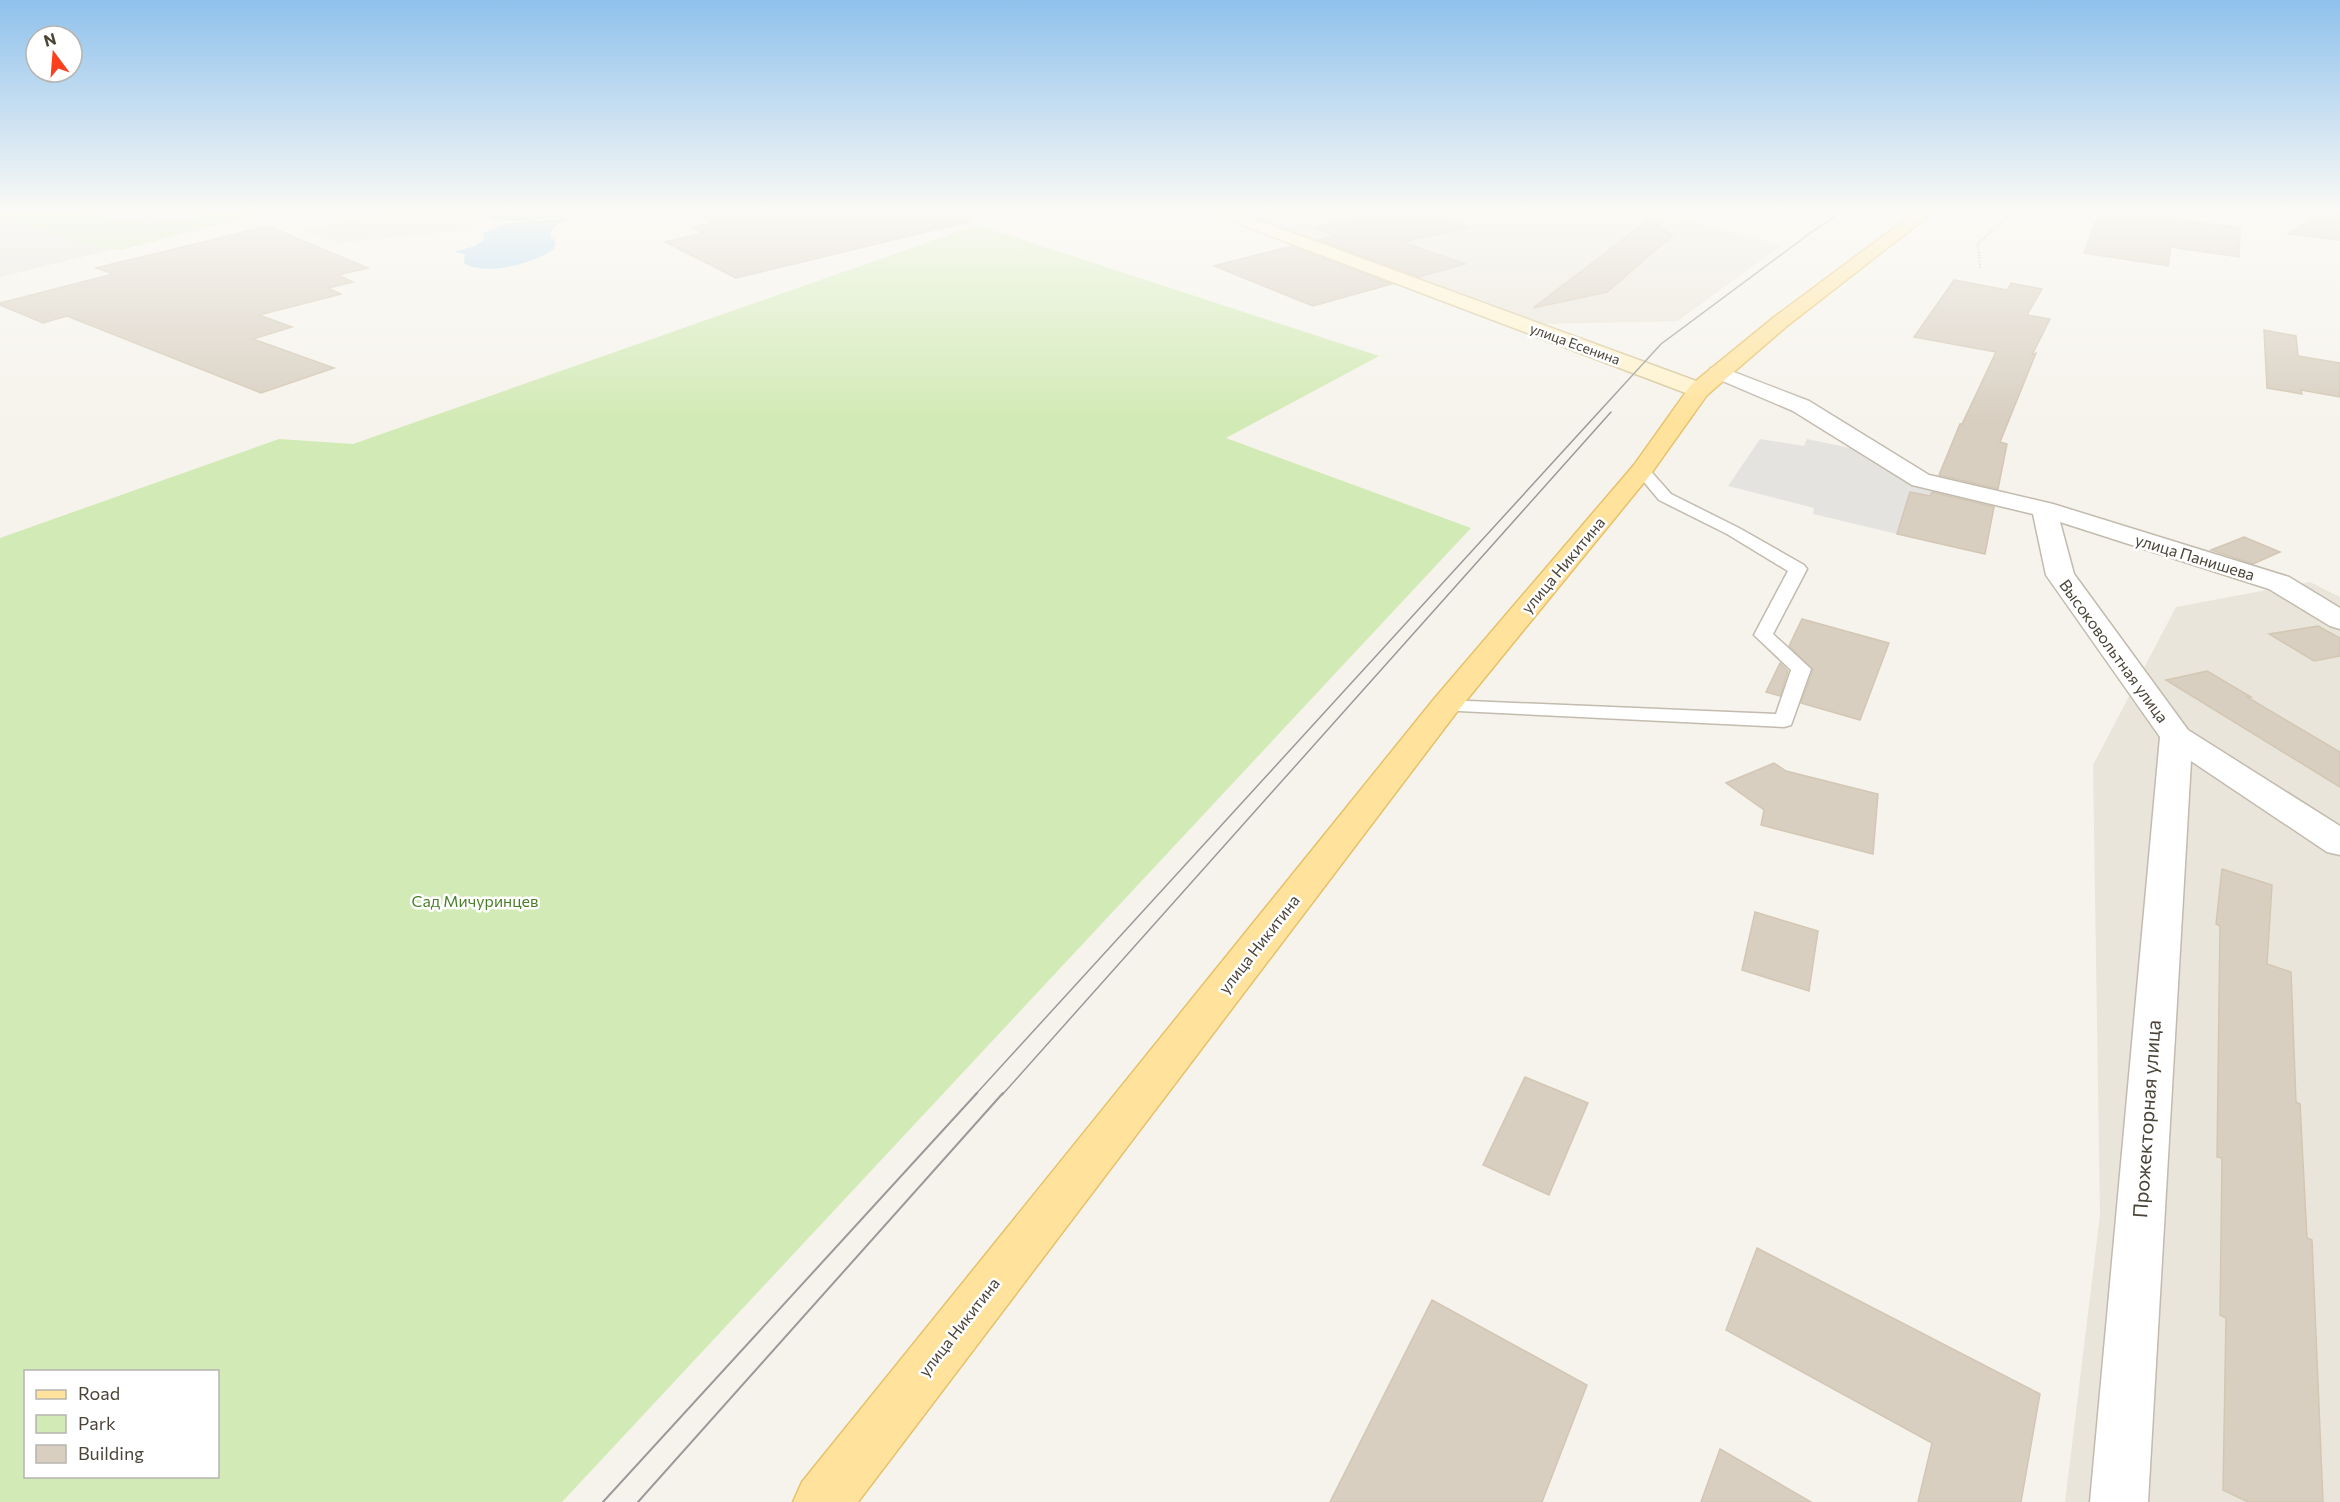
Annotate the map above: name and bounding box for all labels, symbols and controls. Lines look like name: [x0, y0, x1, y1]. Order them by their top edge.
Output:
north arrow: [24, 24, 84, 84]
text: N: [41, 28, 58, 50]
street label: улица Есенина: [1528, 319, 1623, 368]
street label: улица Никитина: [1517, 513, 1608, 617]
street label: улица Панишева: [2133, 529, 2257, 584]
street label: Высоковольтная улица: [2056, 575, 2173, 726]
park label: Сад Мичуринцев: [412, 891, 538, 910]
street label: улица Никитина: [1214, 891, 1303, 997]
street label: Прожекторная улица: [2127, 1019, 2165, 1219]
street label: улица Никитина: [914, 1274, 1003, 1380]
legend: [24, 1370, 219, 1478]
text: Road: [78, 1382, 120, 1404]
text: Park: [78, 1412, 116, 1434]
text: Building: [78, 1442, 144, 1464]

